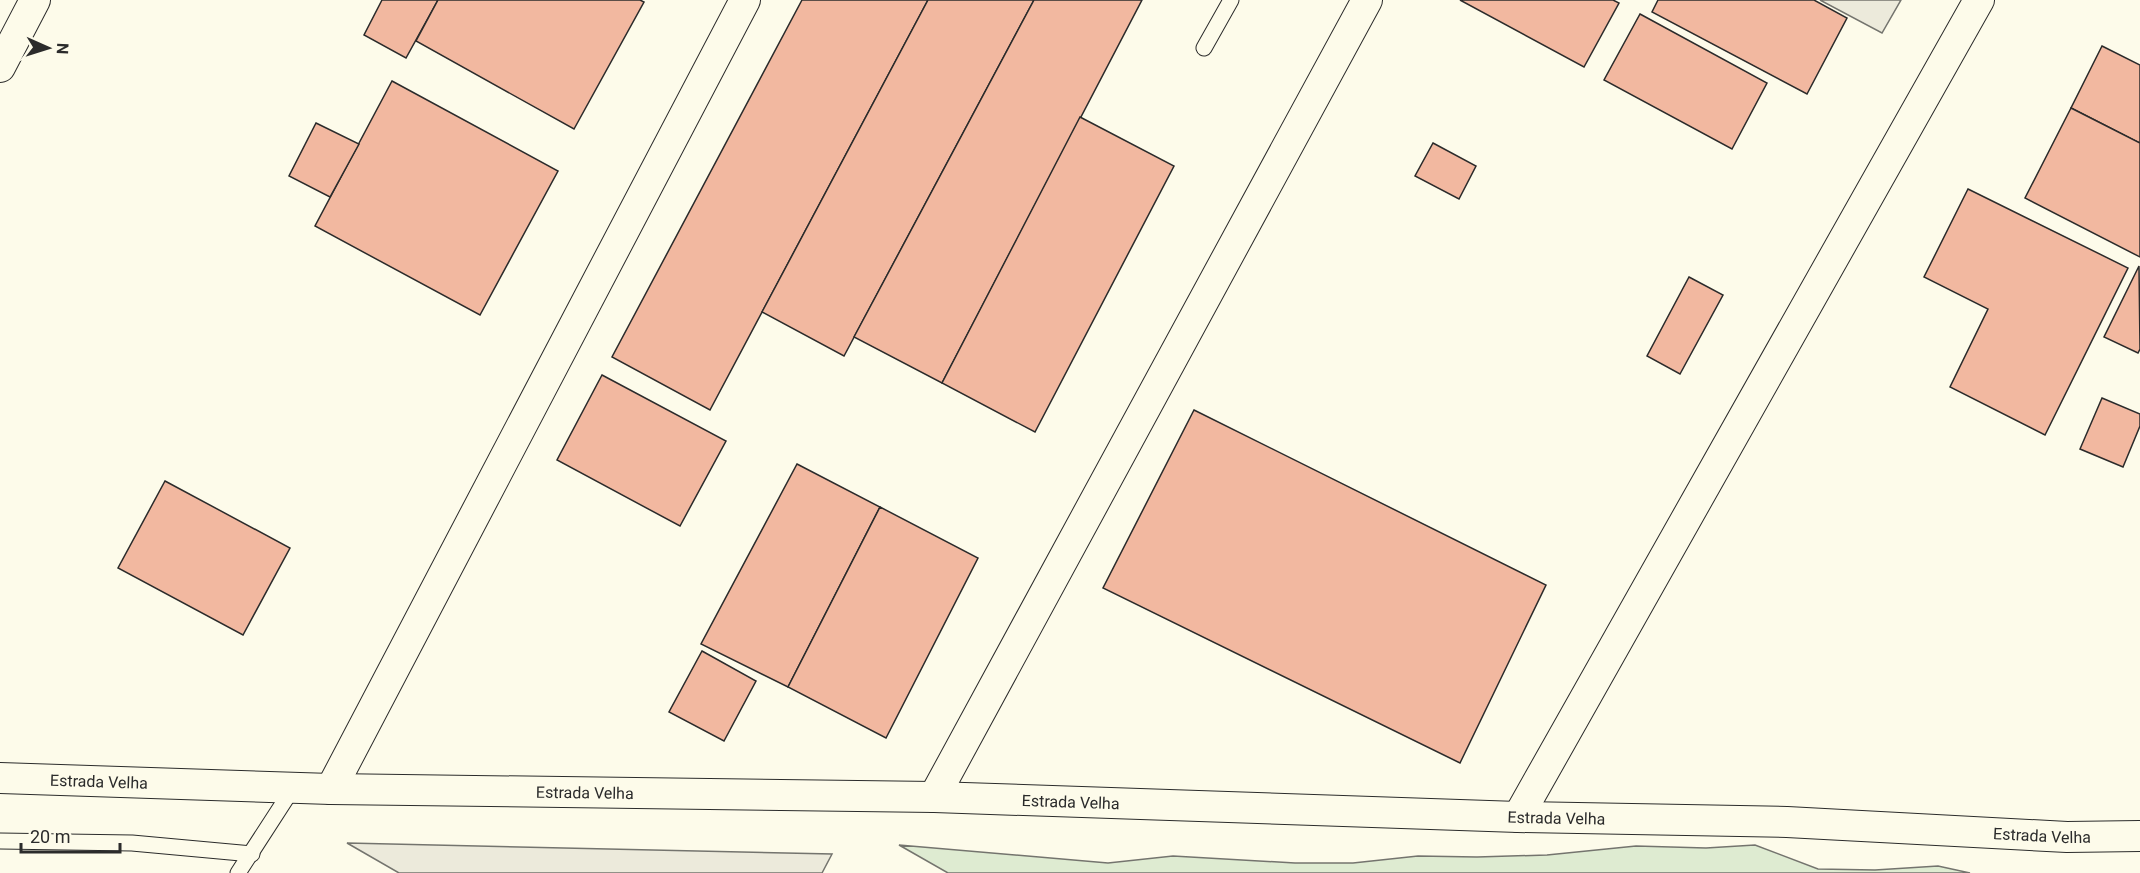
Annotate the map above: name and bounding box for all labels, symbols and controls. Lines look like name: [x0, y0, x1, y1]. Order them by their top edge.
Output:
north arrow: [18, 18, 78, 78]
text: N: [53, 43, 72, 55]
street label: Estrada Velha: [50, 771, 148, 793]
street label: Estrada Velha: [536, 783, 634, 803]
street label: Estrada Velha: [1021, 791, 1120, 813]
street label: Estrada Velha: [1507, 808, 1605, 829]
scale bar: [21, 816, 120, 854]
street label: Estrada Velha: [1993, 824, 2091, 847]
text: 20 m: [30, 826, 70, 847]

